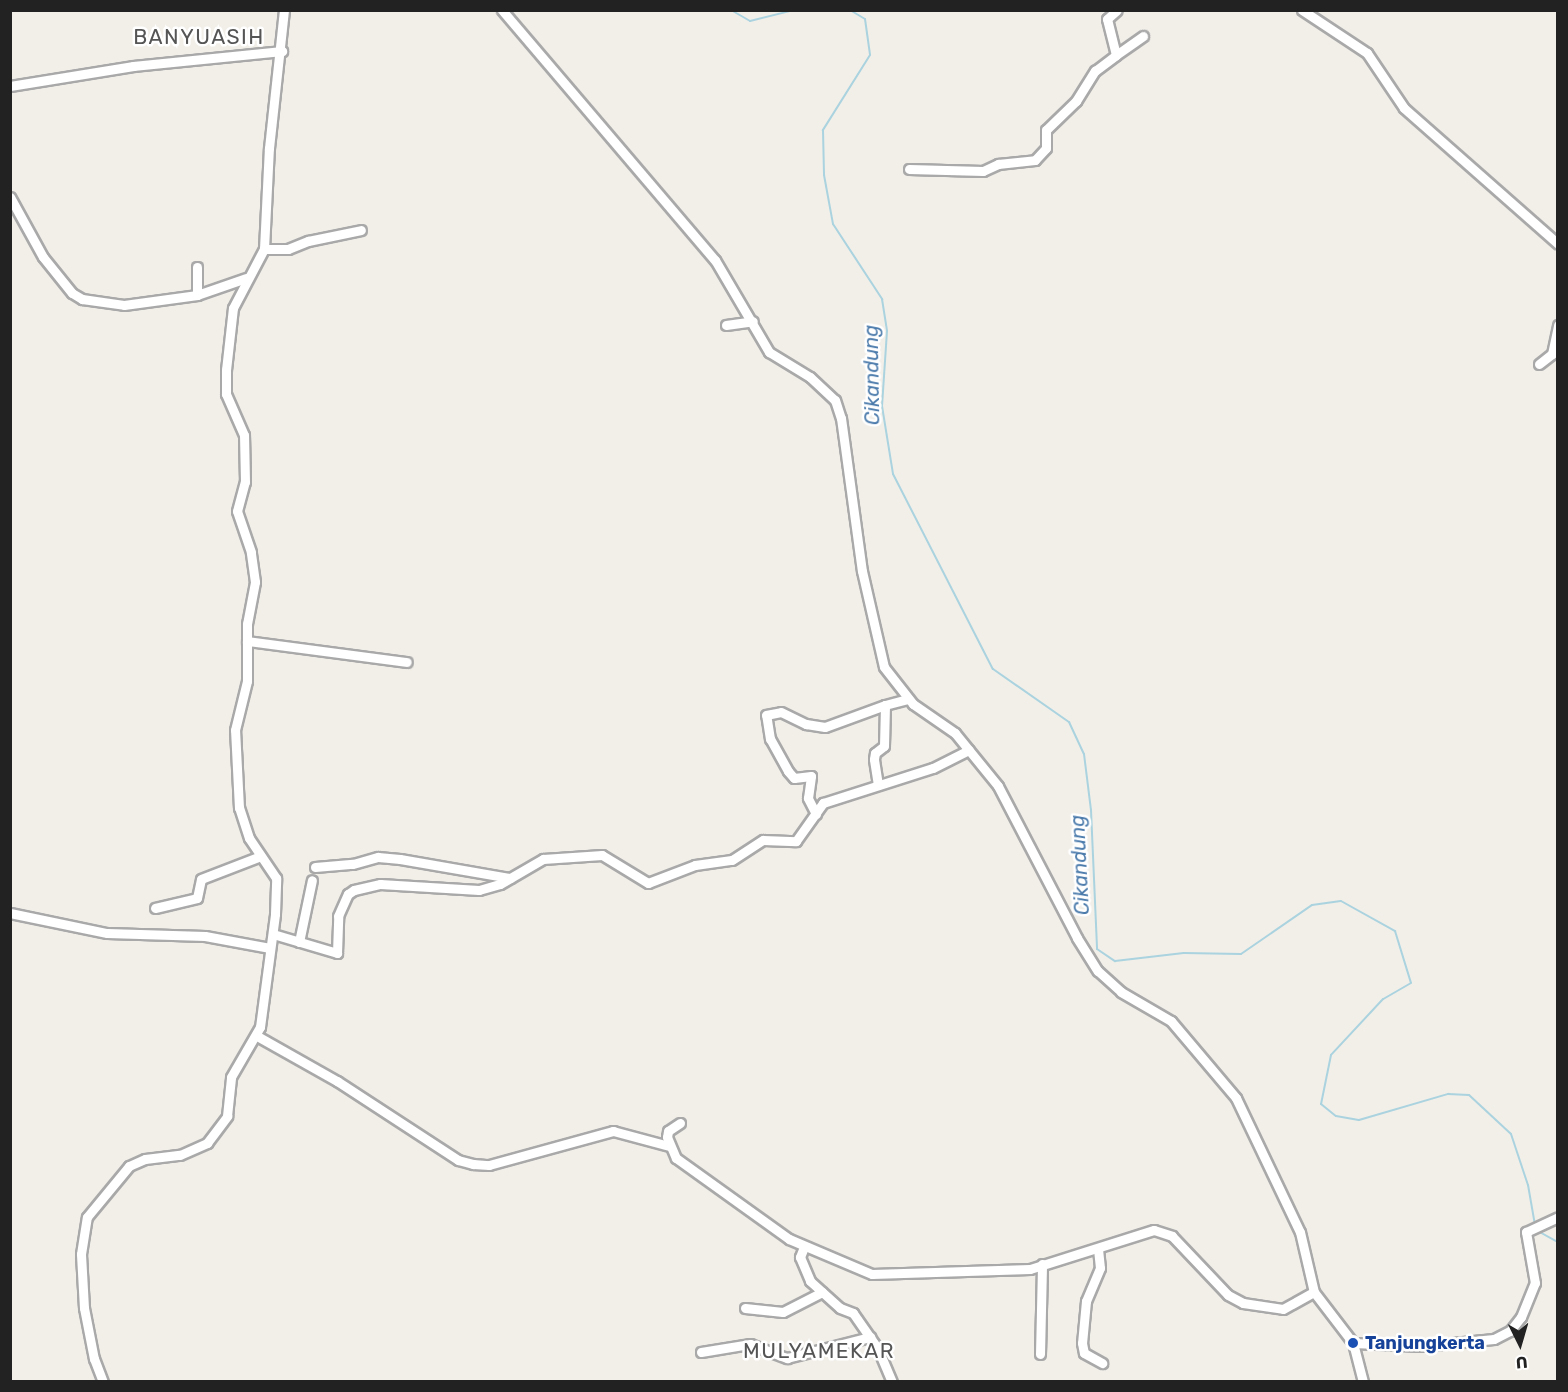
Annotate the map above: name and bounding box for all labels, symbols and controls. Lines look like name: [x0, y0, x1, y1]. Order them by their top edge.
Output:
district label: BANYUASIH: [133, 24, 265, 50]
water label: Cikandung: [859, 325, 885, 425]
water label: Cikandung: [1065, 814, 1095, 916]
north arrow: [1490, 1314, 1550, 1374]
place label: Tanjungkerta: [1365, 1332, 1485, 1354]
marker: Tanjungkerta: [1346, 1336, 1360, 1350]
district label: MULYAMEKAR: [743, 1338, 895, 1364]
text: U: [1515, 1352, 1528, 1372]

